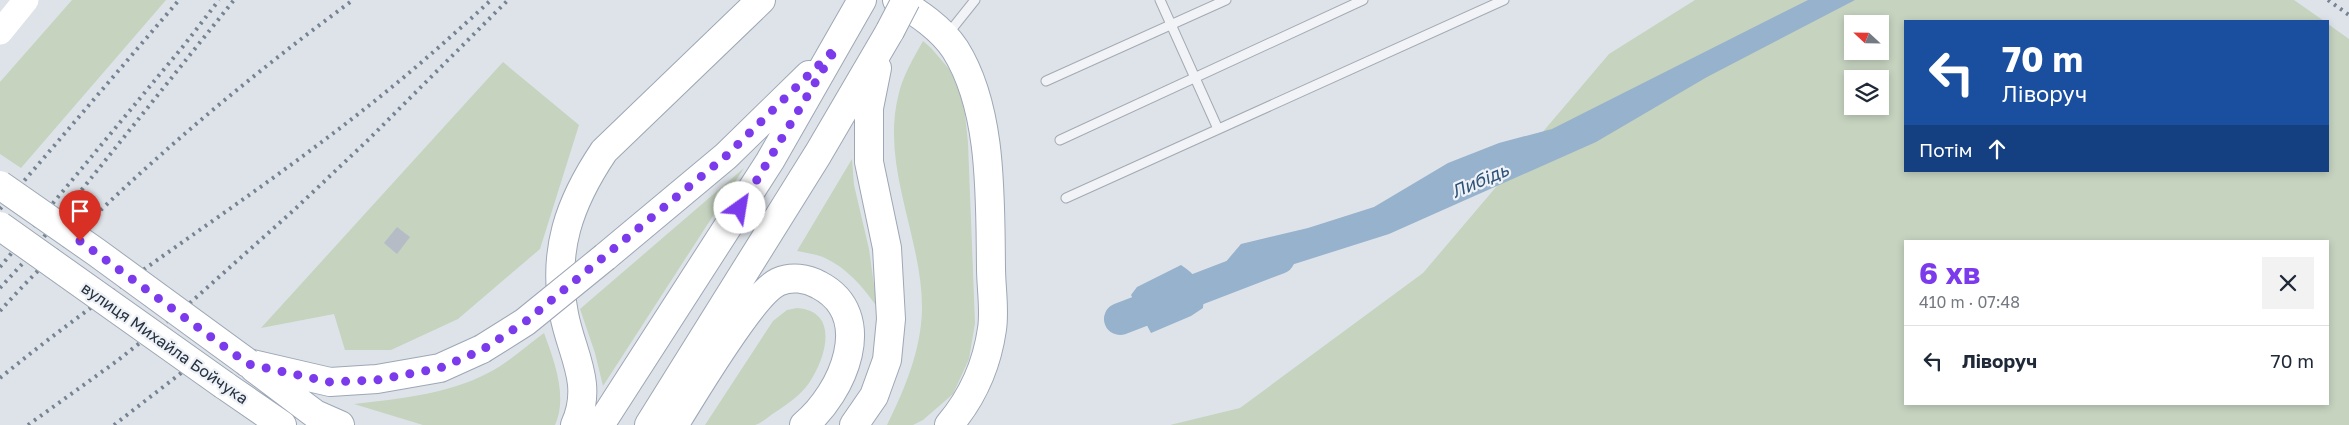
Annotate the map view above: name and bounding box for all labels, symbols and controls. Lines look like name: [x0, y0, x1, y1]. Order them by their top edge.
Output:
north arrow: [1844, 15, 1889, 60]
map controls: [1844, 15, 1889, 115]
text: 70 m: [2002, 38, 2083, 80]
icon: left: [1919, 40, 1984, 105]
button: layers: [1844, 70, 1889, 115]
text: Ліворуч: [2002, 80, 2087, 107]
icon: ahead: [1983, 135, 2011, 163]
text: Потім: [1919, 138, 1973, 161]
water label: Либідь: [1448, 158, 1512, 202]
position arrow: [713, 181, 765, 233]
pin: [59, 190, 101, 241]
icon: arrive: [66, 197, 94, 225]
text: 6 хв: [1919, 255, 1980, 291]
button: close: [2262, 257, 2314, 309]
street label: вулиця Михайла Бойчука: [78, 278, 252, 408]
text: 410 m · 07:48: [1919, 292, 2020, 312]
icon: left: [1919, 347, 1947, 375]
text: Ліворуч: [1962, 349, 2037, 372]
text: 70 m: [2271, 349, 2314, 372]

